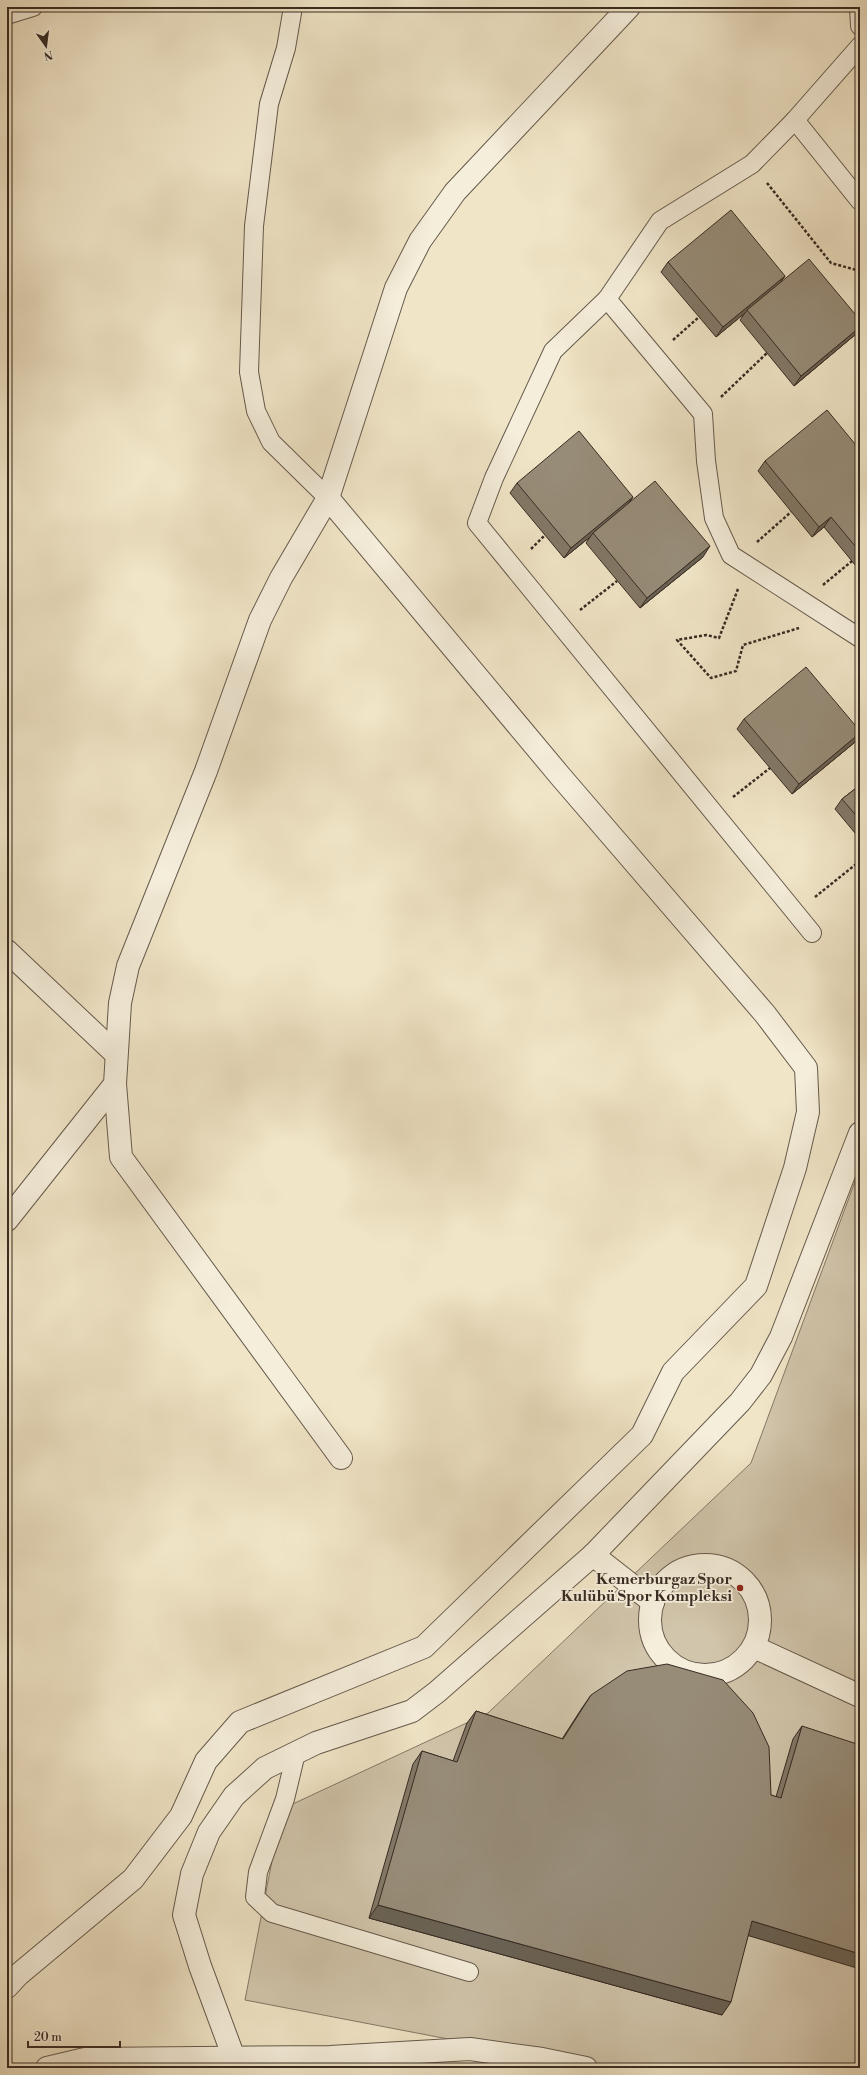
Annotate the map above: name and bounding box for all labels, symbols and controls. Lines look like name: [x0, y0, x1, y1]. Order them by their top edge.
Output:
north arrow: [26, 26, 66, 66]
text: N: [42, 47, 54, 63]
place label: Kemerburgaz Spor Kulübü Spor Kompleksi: [561, 1570, 732, 1606]
marker: Kemerburgaz Spor Kulübü Spor Kompleksi: [735, 1583, 745, 1593]
scale bar: [28, 2023, 120, 2049]
text: 20 m: [34, 2030, 62, 2045]

